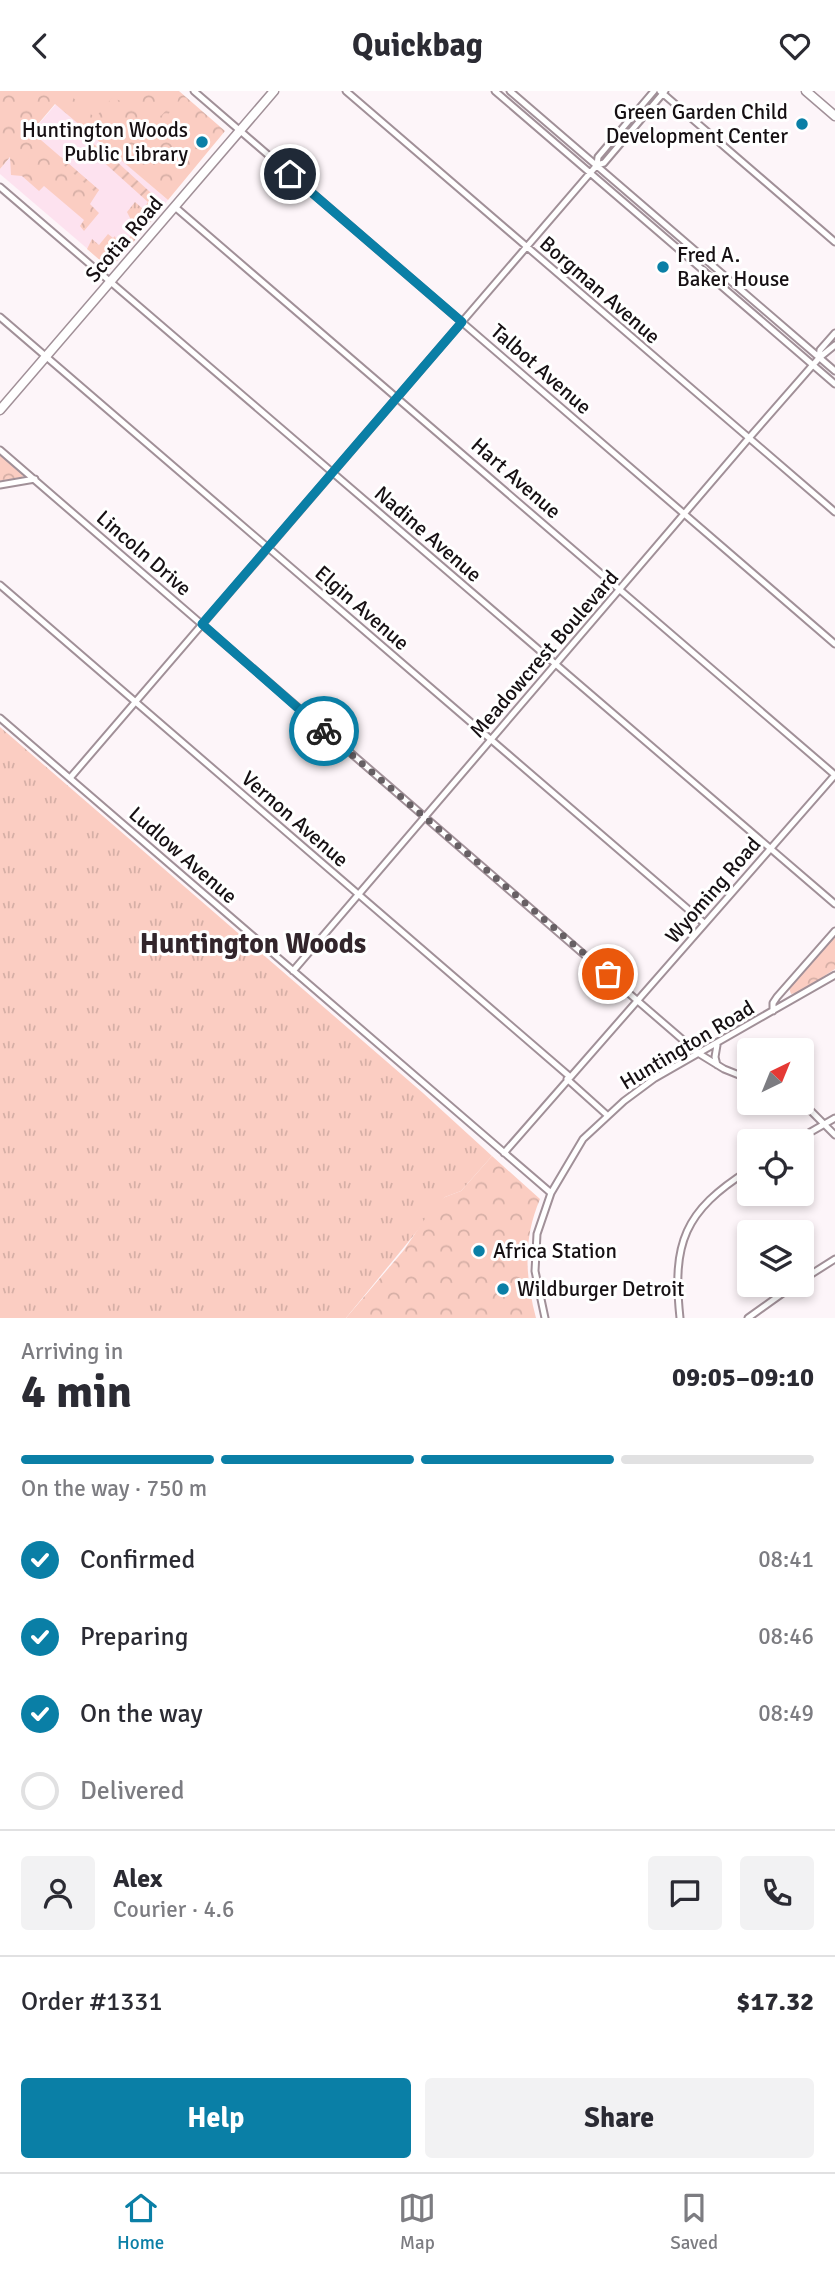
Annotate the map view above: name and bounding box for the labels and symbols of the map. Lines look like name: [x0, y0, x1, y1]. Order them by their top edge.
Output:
place label: Green Garden Child Development Center: [606, 99, 788, 149]
marker: Green Garden Child Development Center: [794, 116, 810, 132]
place label: Huntington Woods Public Library: [22, 117, 188, 167]
marker: Huntington Woods Public Library: [194, 134, 210, 150]
pin: [260, 144, 320, 204]
street label: Scotia Road: [80, 191, 168, 287]
street label: Borgman Avenue: [534, 231, 666, 349]
place label: Fred A. Baker House: [677, 242, 790, 292]
marker: Fred A. Baker House: [655, 259, 671, 275]
street label: Talbot Avenue: [485, 318, 597, 420]
street label: Hart Avenue: [466, 432, 566, 524]
street label: Nadine Avenue: [369, 480, 487, 588]
street label: Lincoln Drive: [91, 505, 197, 601]
street label: Elgin Avenue: [310, 560, 414, 656]
street label: Meadowcrest Boulevard: [464, 565, 624, 743]
courier: [289, 696, 359, 766]
street label: Vernon Avenue: [236, 765, 354, 873]
street label: Ludlow Avenue: [123, 801, 243, 909]
street label: Wyoming Road: [660, 831, 766, 949]
district label: Huntington Woods: [140, 927, 366, 961]
pin: [578, 944, 638, 1004]
street label: Huntington Road: [615, 995, 759, 1095]
north arrow: [737, 1038, 814, 1115]
place label: Africa Station: [493, 1238, 617, 1264]
marker: Africa Station: [471, 1243, 487, 1259]
place label: Wildburger Detroit: [517, 1276, 684, 1302]
marker: Wildburger Detroit: [495, 1281, 511, 1297]

